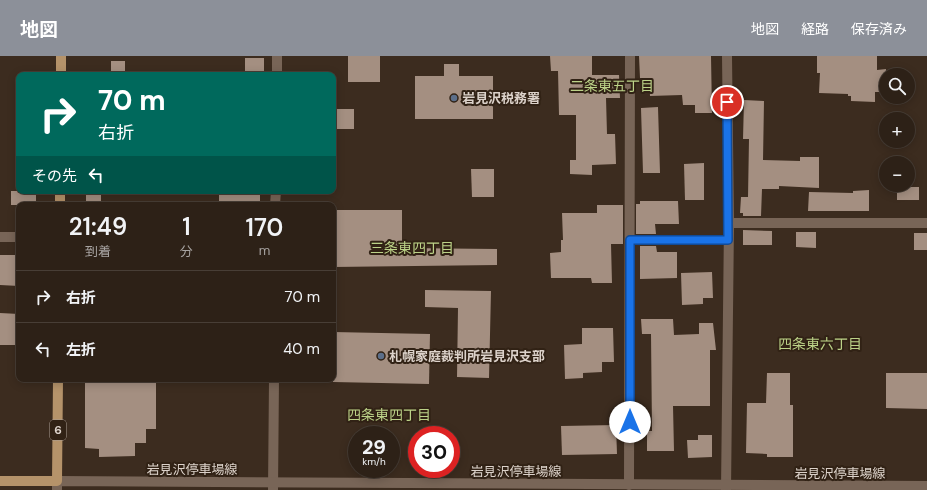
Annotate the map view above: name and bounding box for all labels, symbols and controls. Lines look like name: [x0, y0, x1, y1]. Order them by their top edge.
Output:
text: 地図: [20, 17, 58, 42]
text: 地図: [751, 20, 779, 38]
text: 経路: [801, 20, 829, 38]
text: 保存済み: [851, 20, 907, 38]
map controls: [879, 68, 915, 192]
button: search: [879, 68, 915, 104]
district label: 二条東五丁目: [570, 77, 654, 95]
text: 70 m: [98, 82, 166, 119]
pin: [710, 85, 744, 119]
icon: right: [32, 88, 84, 140]
place label: 岩見沢税務署: [462, 90, 540, 107]
icon: arrive: [716, 91, 738, 113]
marker: 岩見沢税務署: [449, 93, 459, 103]
button: +: [879, 112, 915, 148]
text: 右折: [98, 121, 134, 145]
button: −: [879, 156, 915, 192]
icon: left: [85, 164, 107, 186]
text: その先: [32, 166, 77, 186]
text: 21:49: [69, 211, 127, 242]
text: 1: [182, 211, 191, 242]
text: 170: [246, 212, 283, 243]
district label: 三条東四丁目: [370, 239, 454, 257]
text: m: [259, 242, 270, 259]
text: 到着: [85, 243, 111, 260]
text: 分: [180, 243, 193, 260]
icon: right: [32, 286, 54, 308]
text: 70 m: [285, 287, 320, 307]
text: 右折: [66, 288, 96, 308]
district label: 四条東六丁目: [778, 335, 862, 353]
icon: left: [32, 338, 54, 360]
text: 40 m: [283, 339, 320, 359]
text: 左折: [66, 340, 96, 360]
place label: 札幌家庭裁判所岩見沢支部: [389, 348, 545, 365]
marker: 札幌家庭裁判所岩見沢支部: [376, 351, 386, 361]
position arrow: [609, 401, 651, 443]
district label: 四条東四丁目: [347, 406, 431, 424]
road number: 6: [50, 420, 66, 440]
speed limit sign: 30: [408, 426, 460, 478]
text: 29: [362, 434, 386, 460]
text: km/h: [362, 455, 386, 468]
street label: 岩見沢停車場線: [146, 461, 238, 478]
street label: 岩見沢停車場線: [470, 463, 562, 480]
street label: 岩見沢停車場線: [794, 465, 886, 482]

